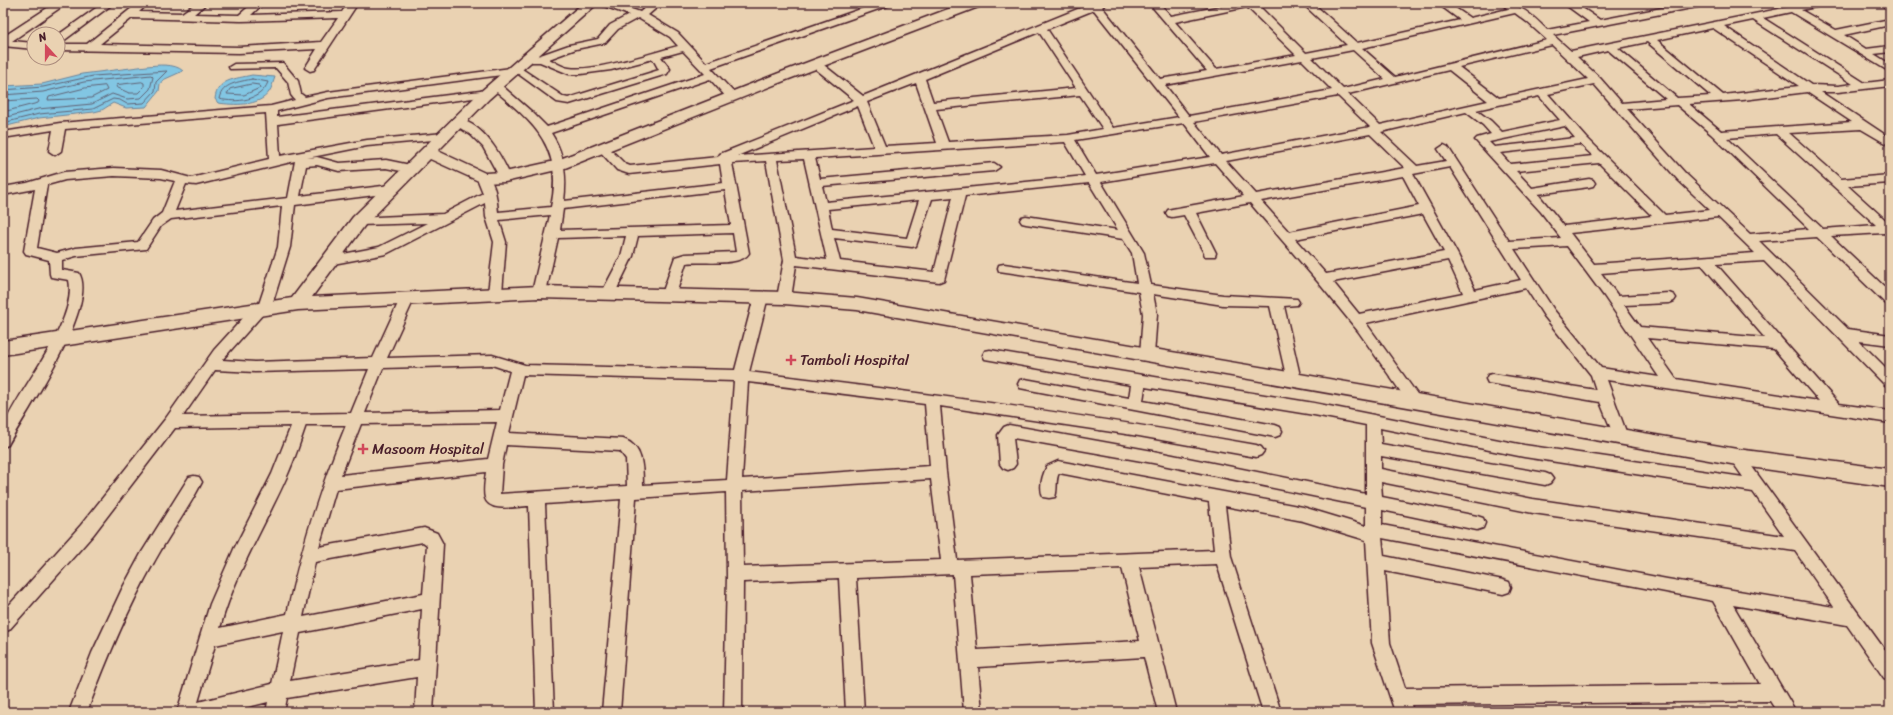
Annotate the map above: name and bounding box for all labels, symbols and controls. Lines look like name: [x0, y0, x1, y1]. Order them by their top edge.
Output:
north arrow: [26, 26, 66, 66]
text: N: [35, 27, 50, 48]
place label: Tamboli Hospital: [800, 347, 910, 373]
marker: Tamboli Hospital: [785, 354, 797, 366]
place label: Masoom Hospital: [372, 436, 485, 462]
marker: Masoom Hospital: [357, 443, 369, 455]

